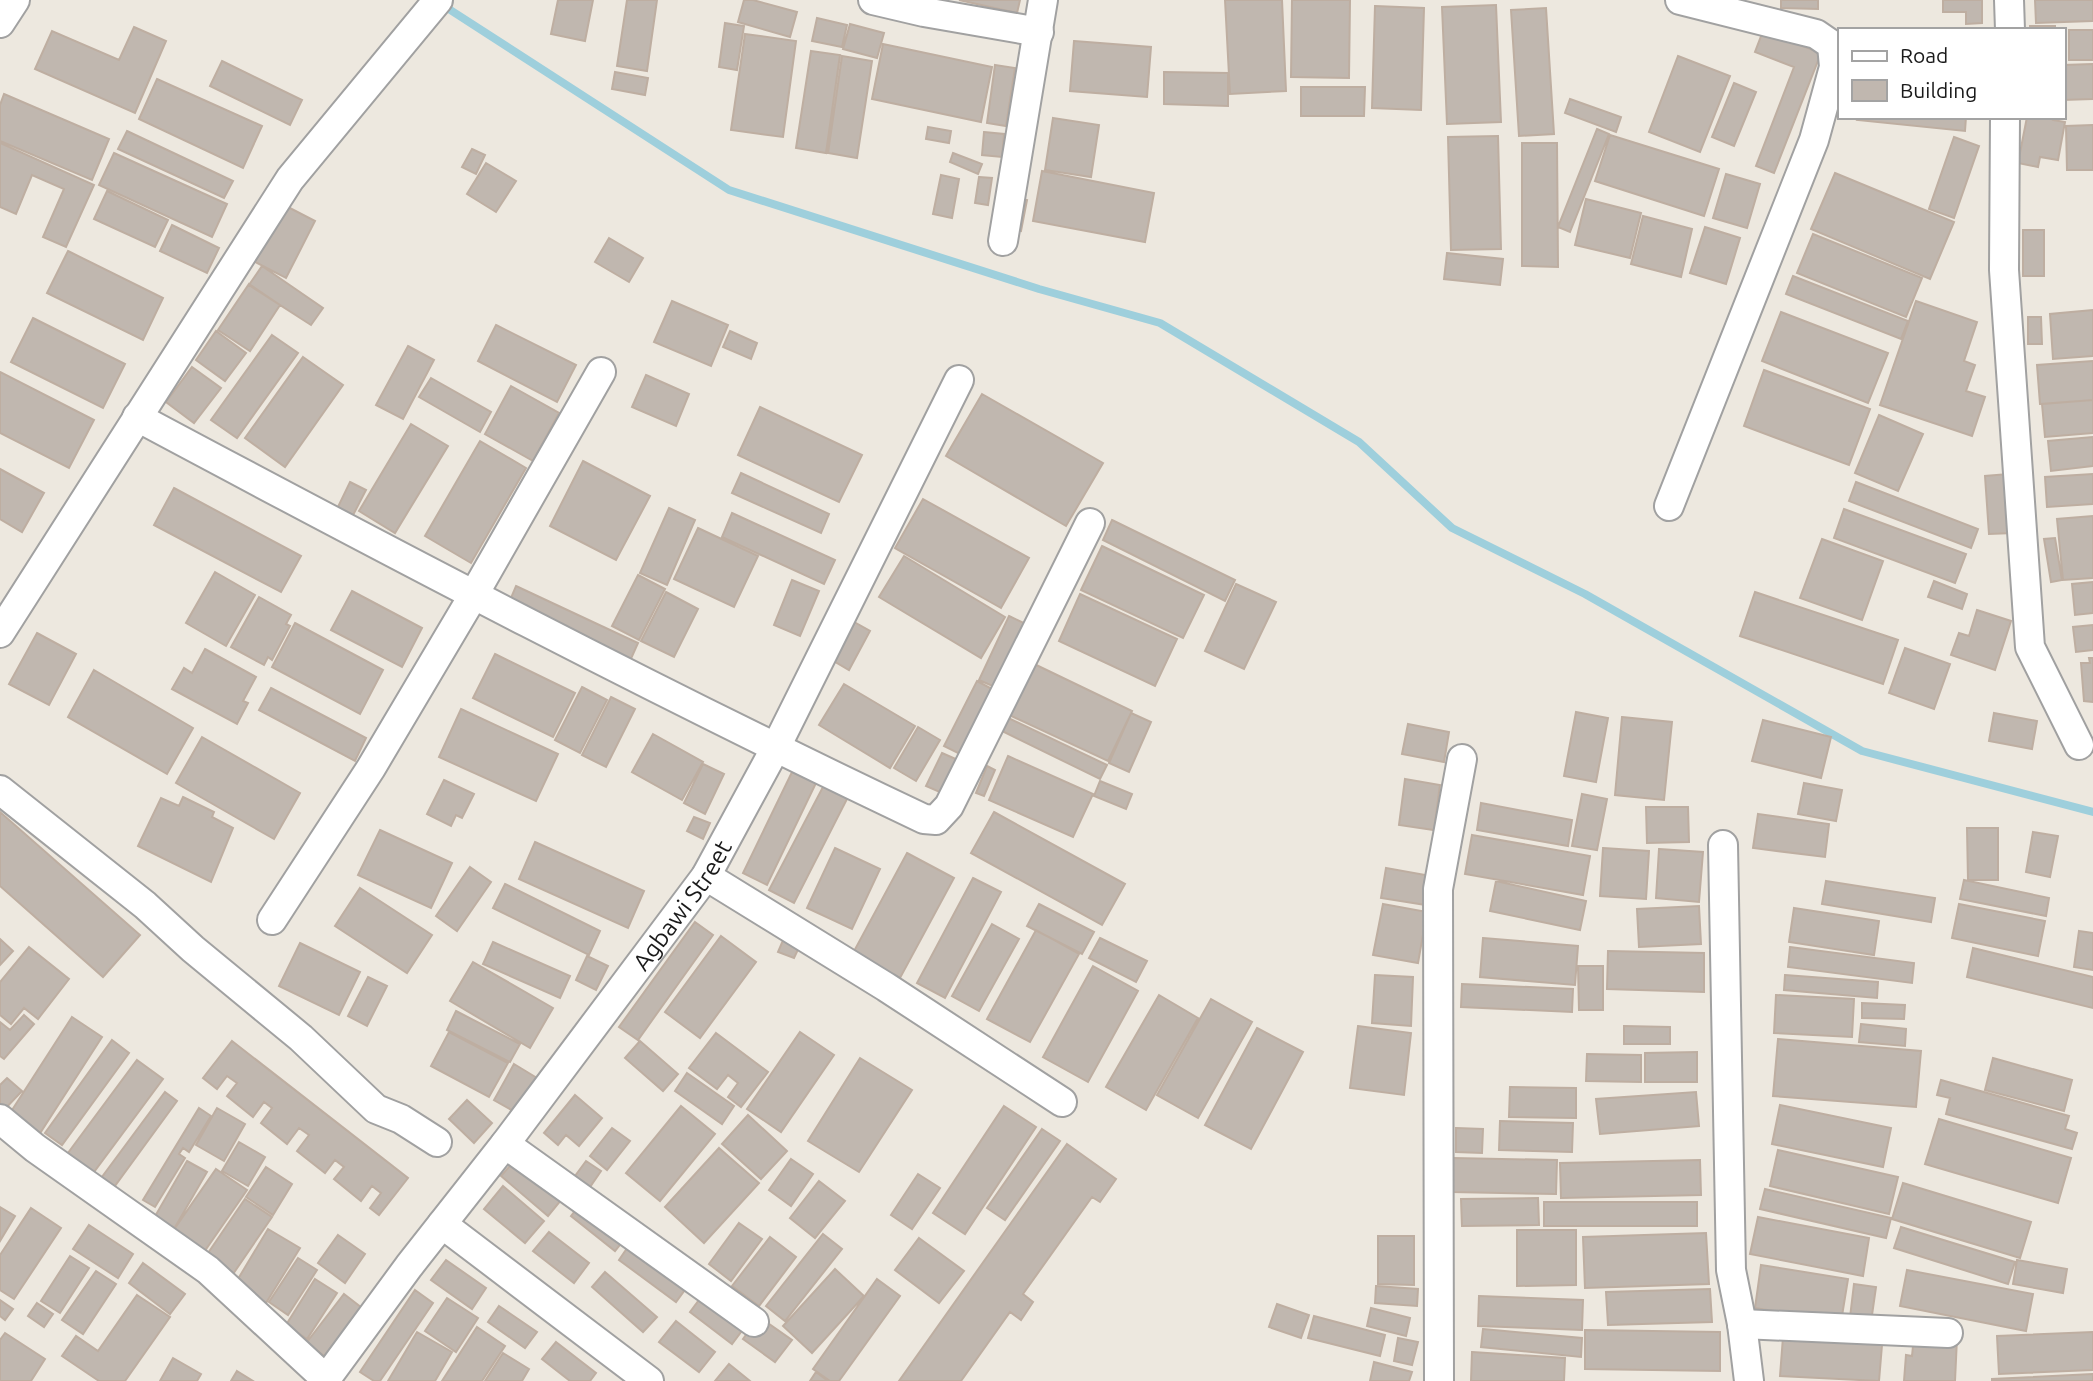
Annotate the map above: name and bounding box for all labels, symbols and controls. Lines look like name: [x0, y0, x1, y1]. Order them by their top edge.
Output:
legend: [1838, 28, 2065, 119]
text: Road: [1900, 43, 1948, 67]
text: Building: [1900, 78, 1977, 102]
street label: Agbawi Street: [627, 835, 737, 975]

